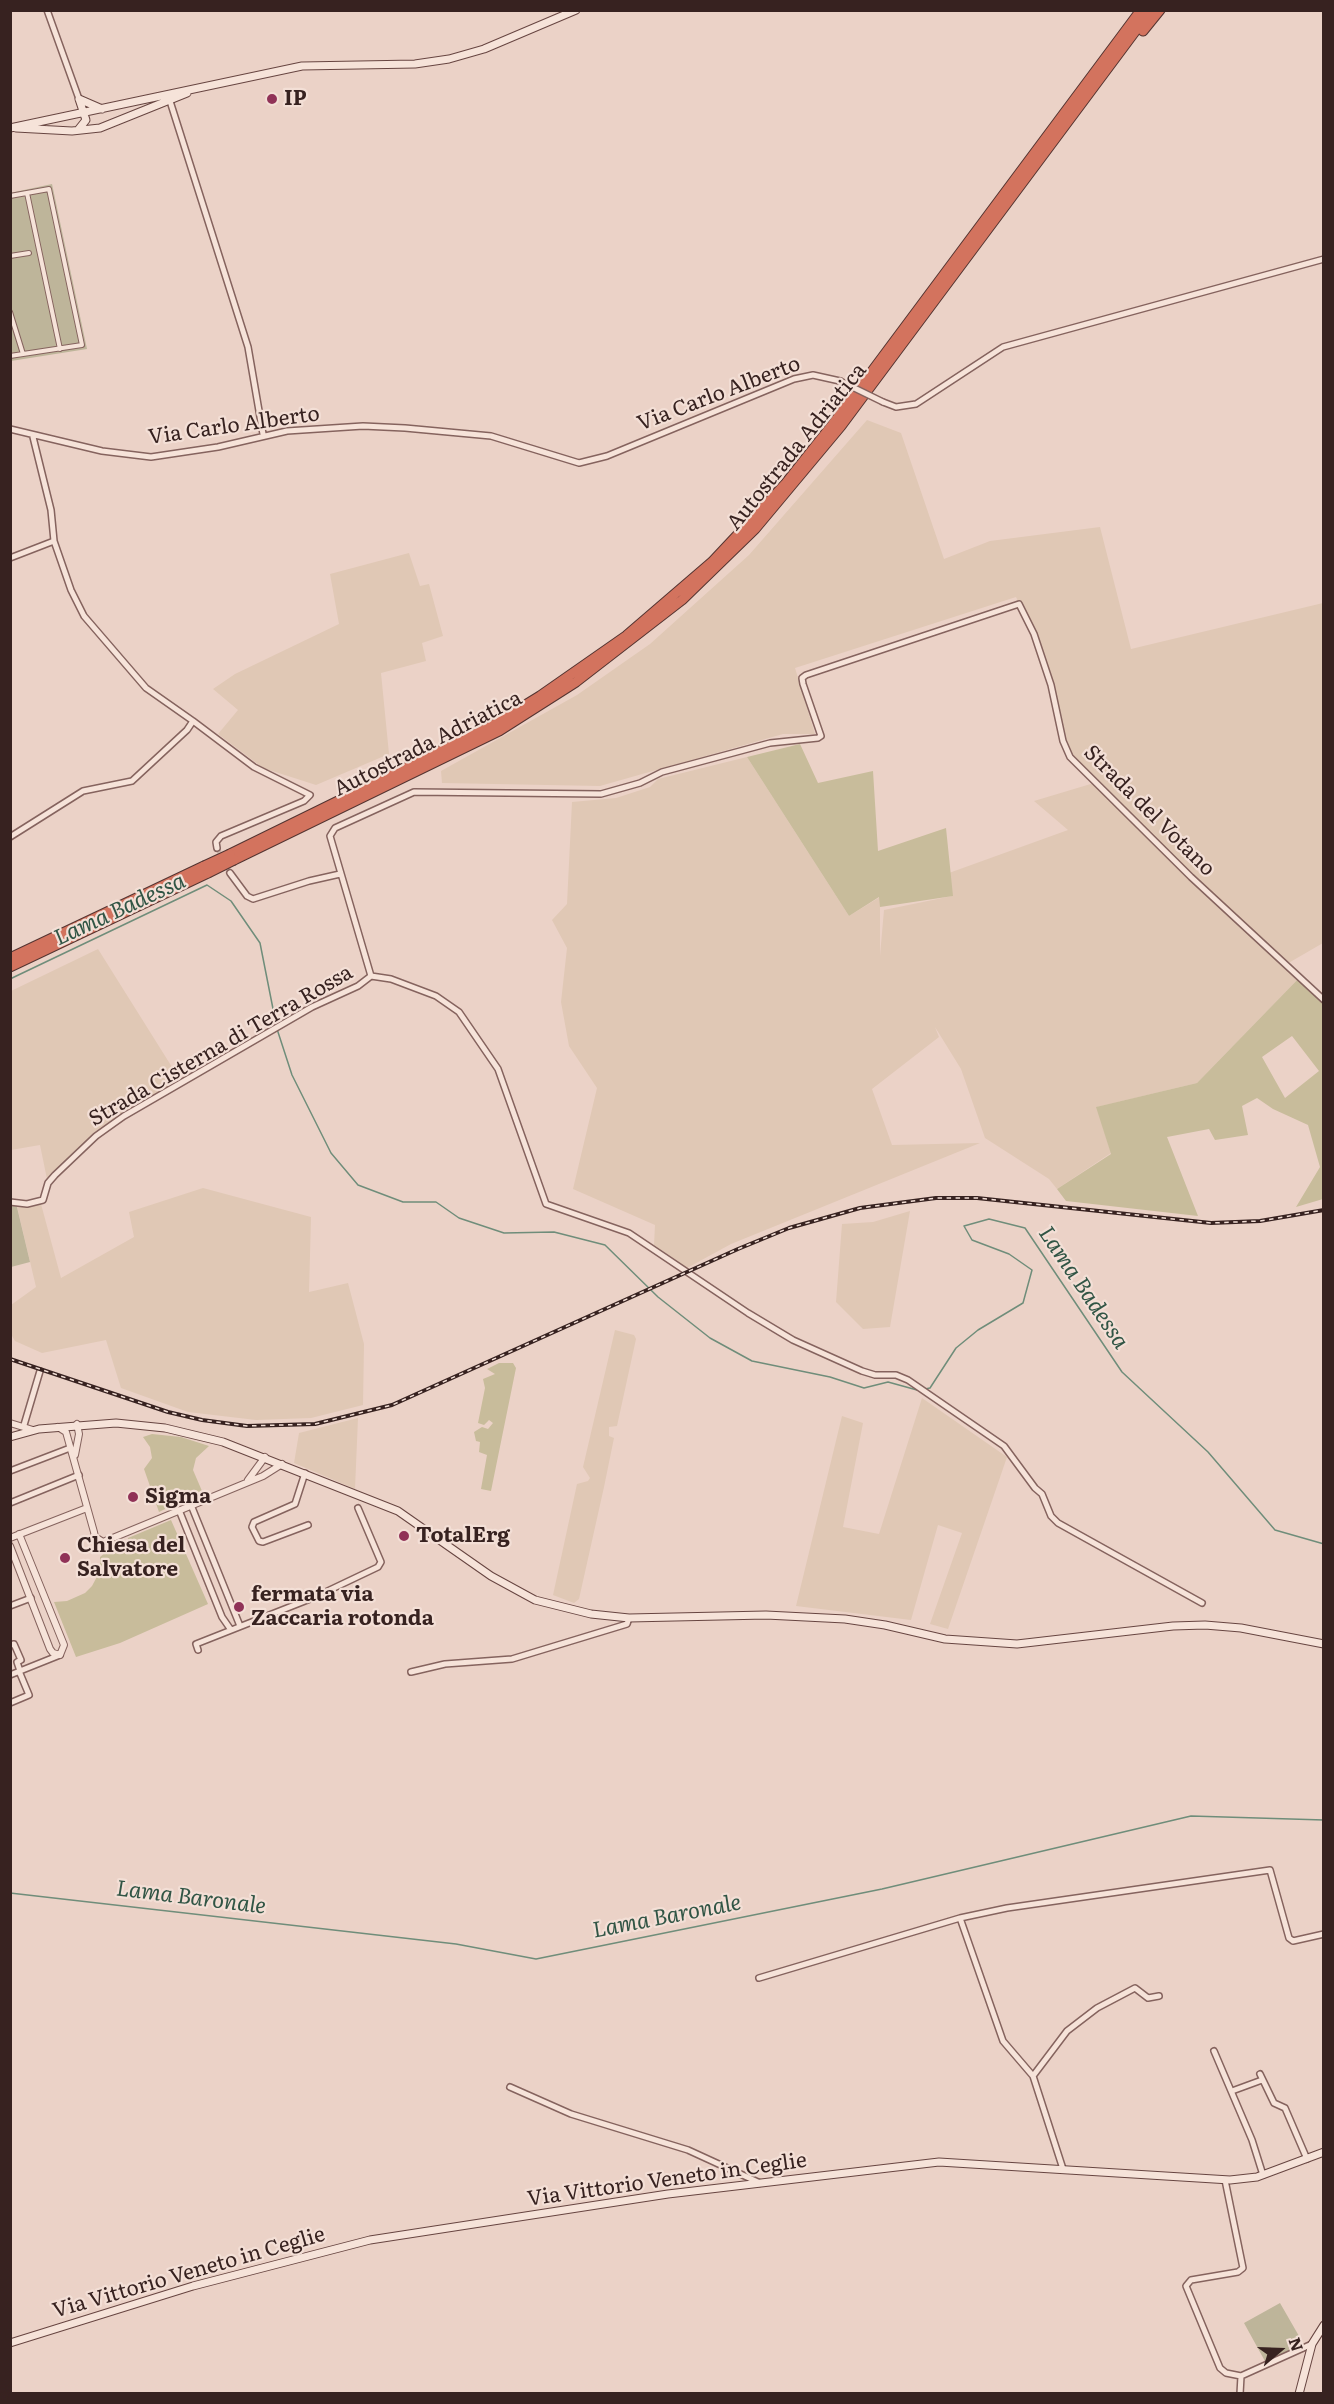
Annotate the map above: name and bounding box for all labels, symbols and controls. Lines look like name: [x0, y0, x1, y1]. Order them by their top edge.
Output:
place label: IP: [284, 86, 306, 112]
marker: IP: [265, 92, 279, 106]
street label: Via Carlo Alberto: [634, 351, 804, 437]
street label: Autostrada Adriatica: [722, 358, 872, 536]
street label: Via Carlo Alberto: [147, 402, 321, 450]
street label: Autostrada Adriatica: [330, 686, 526, 802]
street label: Strada del Votano: [1078, 740, 1220, 882]
water label: Lama Badessa: [50, 868, 190, 952]
street label: Strada Cisterna di Terra Rossa: [85, 960, 357, 1132]
water label: Lama Badessa: [1032, 1222, 1134, 1354]
place label: Sigma: [145, 1484, 211, 1510]
marker: Sigma: [126, 1490, 140, 1504]
place label: TotalErg: [416, 1523, 510, 1549]
marker: TotalErg: [397, 1529, 411, 1543]
place label: Chiesa del Salvatore: [77, 1533, 185, 1583]
marker: Chiesa del Salvatore: [58, 1551, 72, 1565]
place label: fermata via Zaccaria rotonda: [251, 1582, 434, 1632]
marker: fermata via Zaccaria rotonda: [232, 1600, 246, 1614]
water label: Lama Baronale: [115, 1876, 267, 1920]
water label: Lama Baronale: [591, 1890, 743, 1944]
street label: Via Vittorio Veneto in Ceglie: [526, 2148, 808, 2212]
street label: Via Vittorio Veneto in Ceglie: [50, 2222, 328, 2324]
north arrow: [1250, 2320, 1310, 2380]
text: N: [1283, 2334, 1311, 2354]

